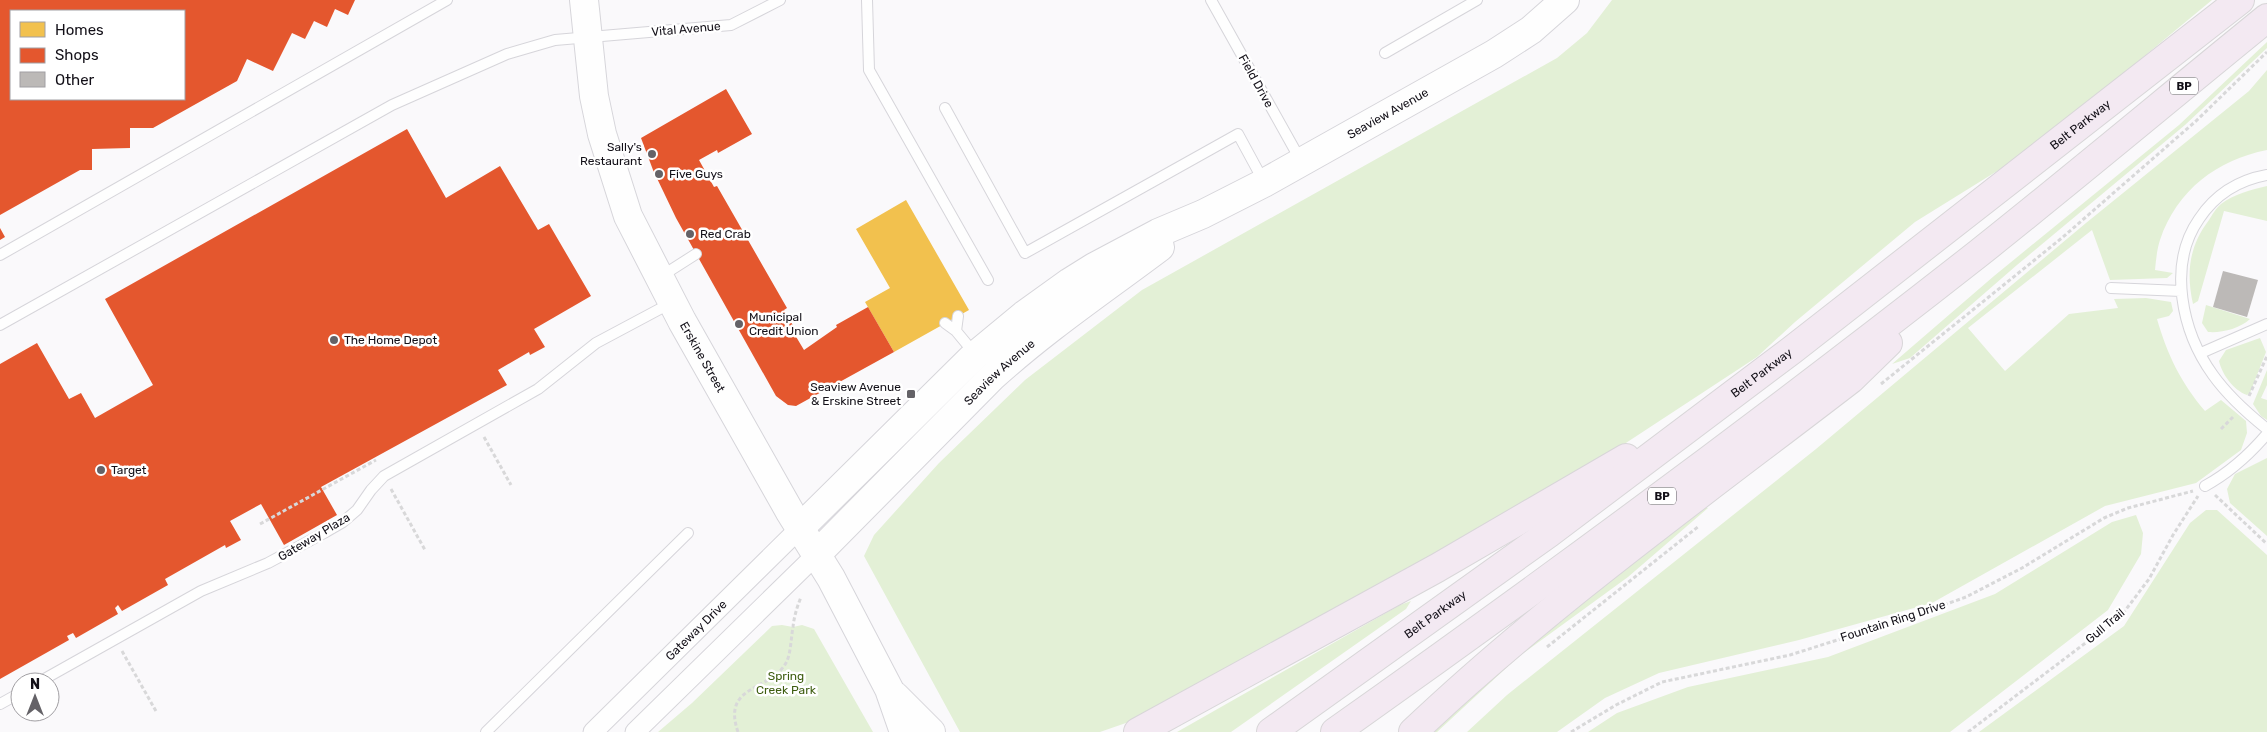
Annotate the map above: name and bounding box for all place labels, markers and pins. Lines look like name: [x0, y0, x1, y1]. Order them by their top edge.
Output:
place label: Sally's Restaurant: [580, 140, 642, 168]
marker: Sally's Restaurant: [646, 148, 658, 160]
place label: Five Guys: [669, 167, 723, 181]
marker: Five Guys: [653, 168, 665, 180]
place label: Red Crab: [700, 227, 751, 241]
marker: Red Crab: [684, 228, 696, 240]
place label: Municipal Credit Union: [749, 310, 819, 338]
marker: Municipal Credit Union: [733, 318, 745, 330]
place label: The Home Depot: [344, 333, 437, 347]
marker: The Home Depot: [328, 334, 340, 346]
place label: Seaview Avenue & Erskine Street: [810, 380, 901, 408]
marker: Seaview Avenue & Erskine Street: [905, 388, 917, 400]
place label: Target: [111, 463, 147, 477]
marker: Target: [95, 464, 107, 476]

